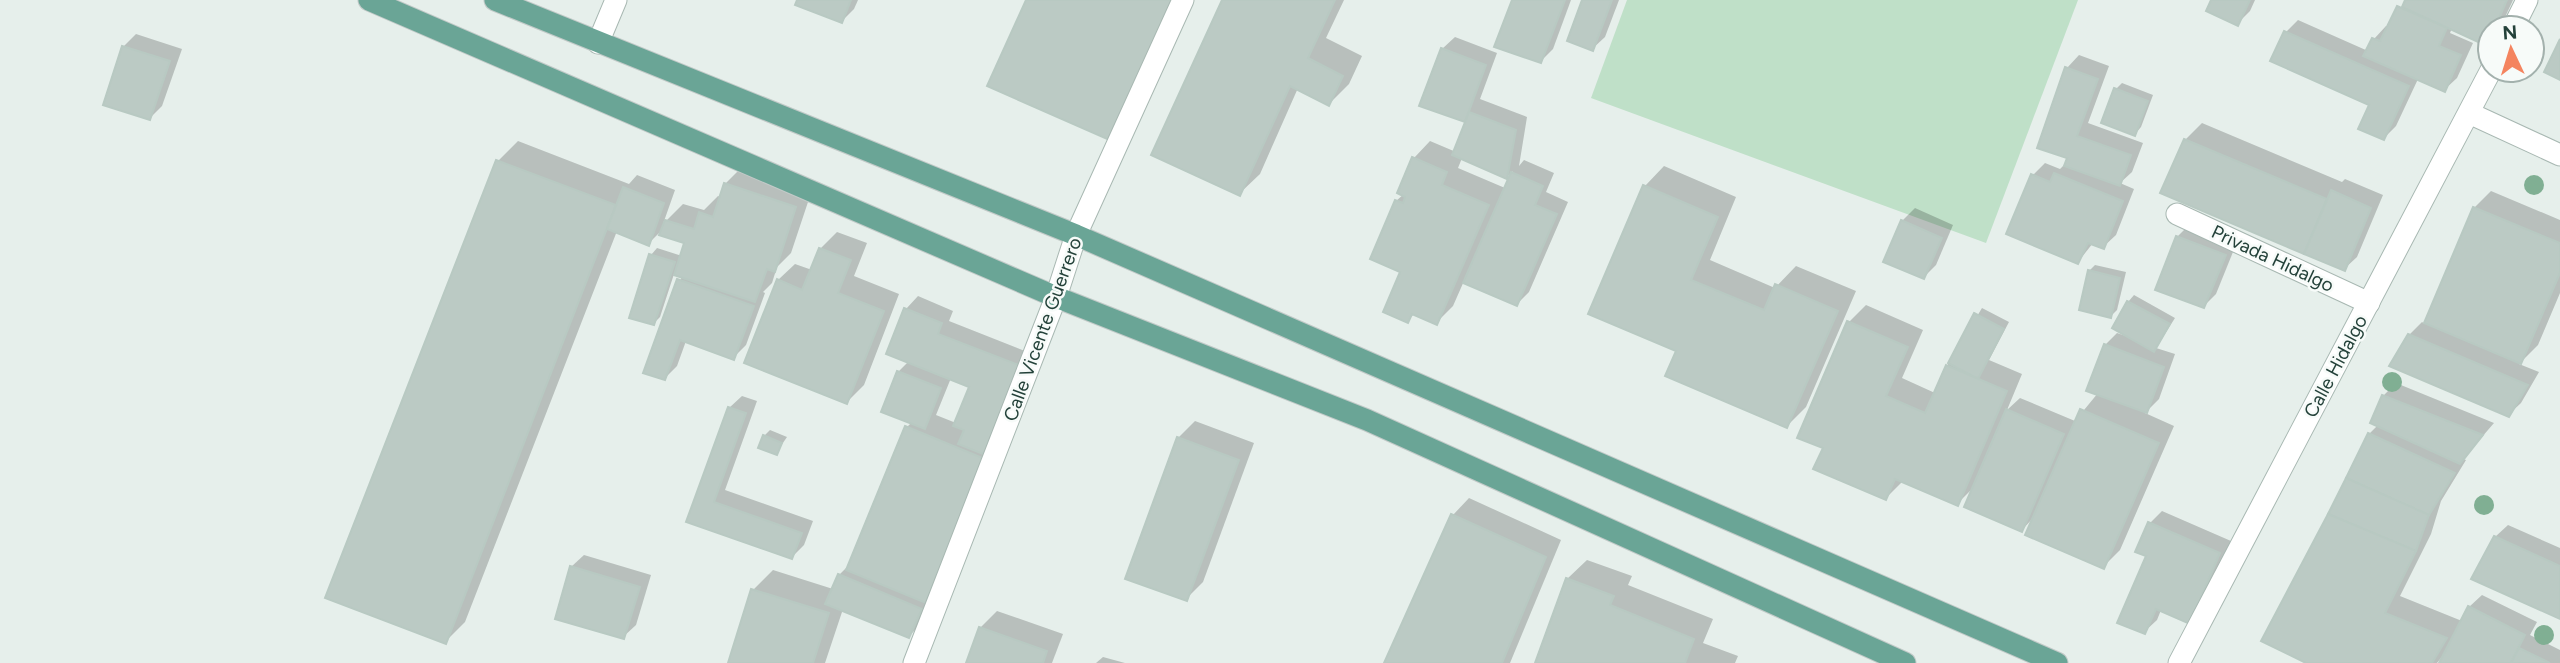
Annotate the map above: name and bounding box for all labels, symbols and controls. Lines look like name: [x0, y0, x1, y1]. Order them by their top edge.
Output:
north arrow: [2476, 14, 2546, 84]
text: N: [2502, 21, 2518, 45]
street label: Privada Hidalgo: [2208, 220, 2338, 297]
street label: Calle Vicente Guerrero: [998, 234, 1086, 424]
street label: Calle Hidalgo: [2299, 311, 2372, 421]

